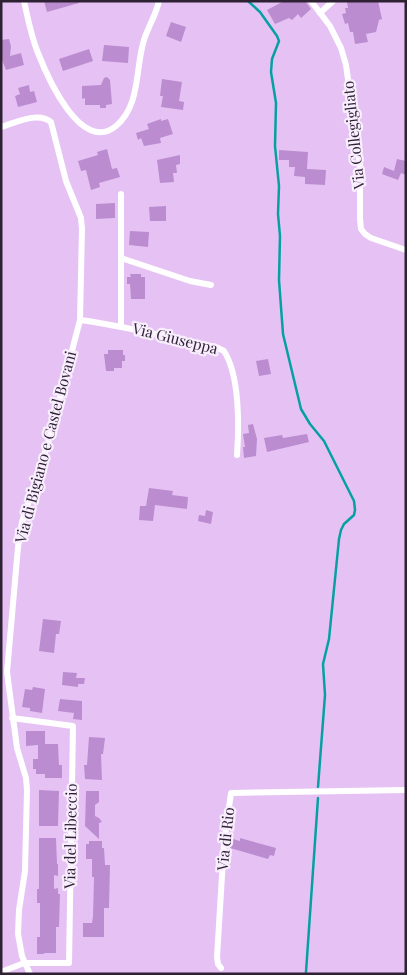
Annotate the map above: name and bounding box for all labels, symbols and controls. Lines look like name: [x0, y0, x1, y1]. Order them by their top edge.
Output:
street label: Via Collegigliato: [337, 80, 369, 191]
street label: Via Giuseppa: [129, 318, 221, 358]
street label: Via di Bigiano e Castel Bovani: [10, 348, 80, 546]
street label: Via del Libeccio: [59, 783, 81, 890]
street label: Via di Rio: [212, 806, 238, 873]

